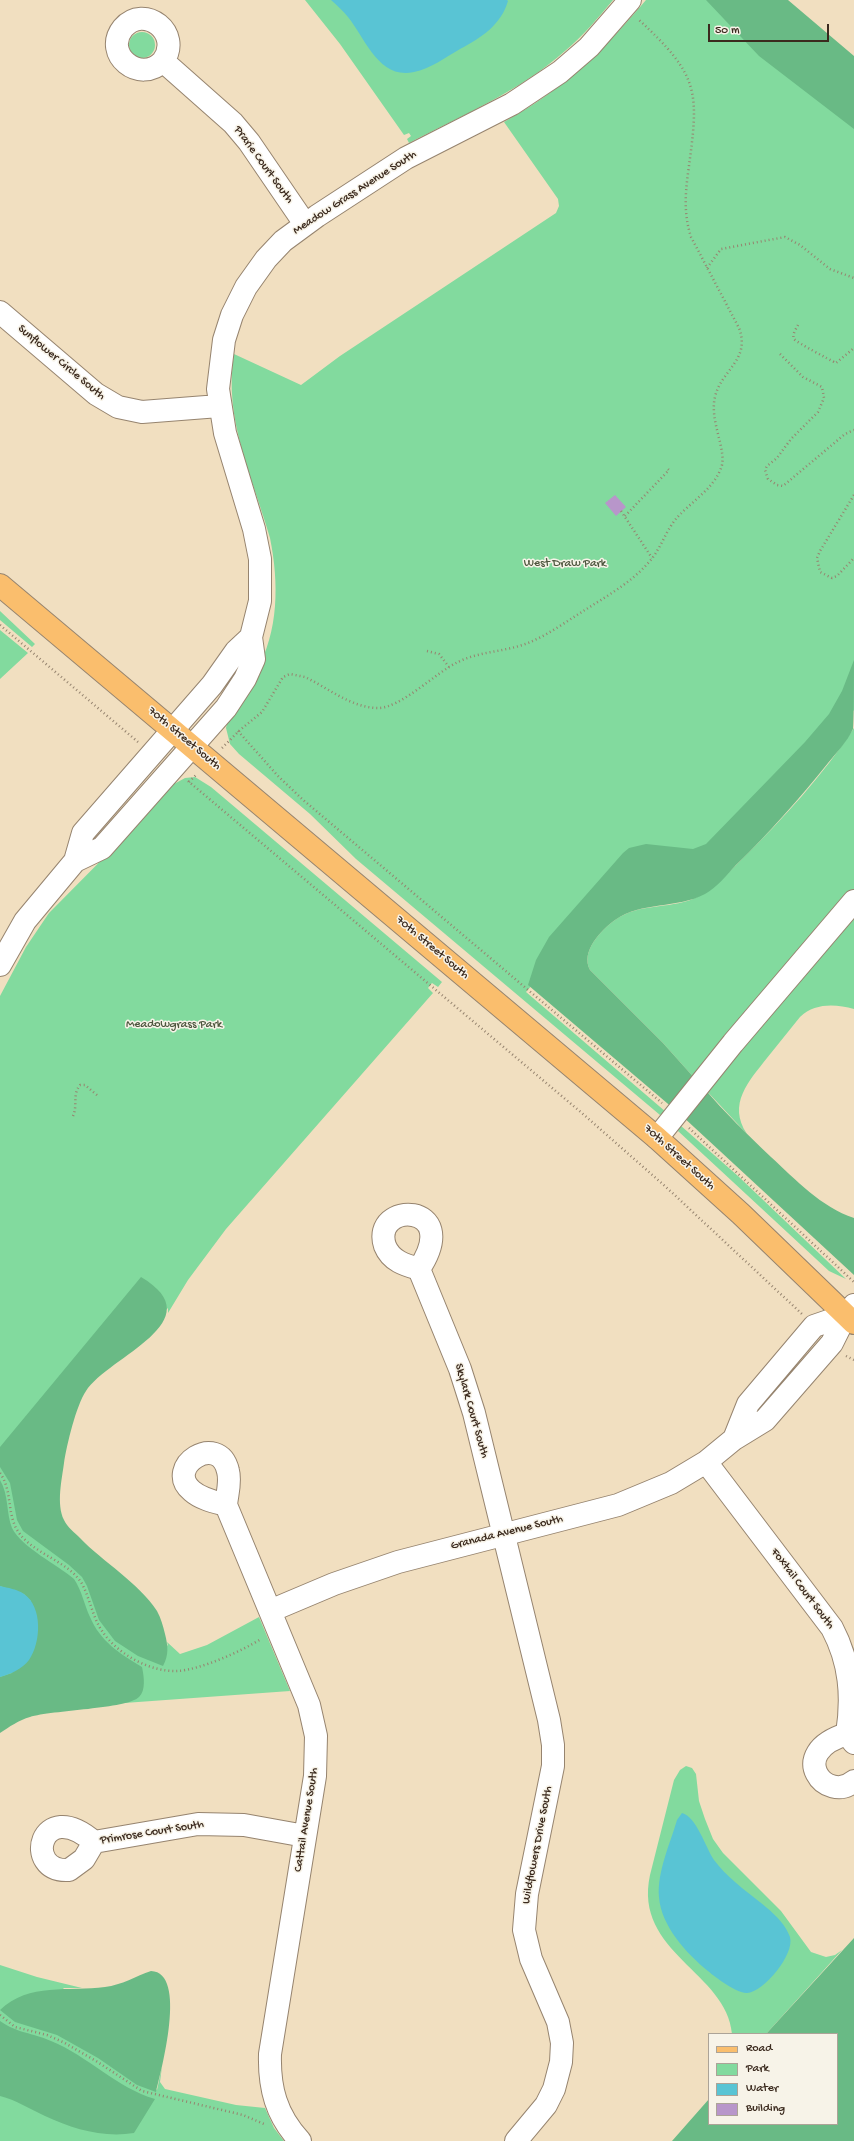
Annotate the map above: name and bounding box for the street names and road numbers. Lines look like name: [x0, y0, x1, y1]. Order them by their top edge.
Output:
street label: Prarie Court South: [230, 123, 296, 207]
street label: Meadow Grass Avenue South: [291, 148, 419, 238]
street label: Sunflower Circle South: [14, 322, 108, 404]
street label: 70th Street South: [145, 704, 223, 774]
street label: 70th Street South: [393, 913, 471, 983]
street label: 70th Street South: [640, 1122, 718, 1194]
street label: Skylark Court South: [451, 1362, 491, 1460]
street label: Granada Avenue South: [449, 1512, 565, 1554]
street label: Foxtail Court South: [767, 1546, 837, 1632]
street label: Cattail Avenue South: [292, 1767, 322, 1873]
street label: Wildflowers Drive South: [520, 1785, 556, 1905]
street label: Primrose Court South: [99, 1818, 205, 1848]

